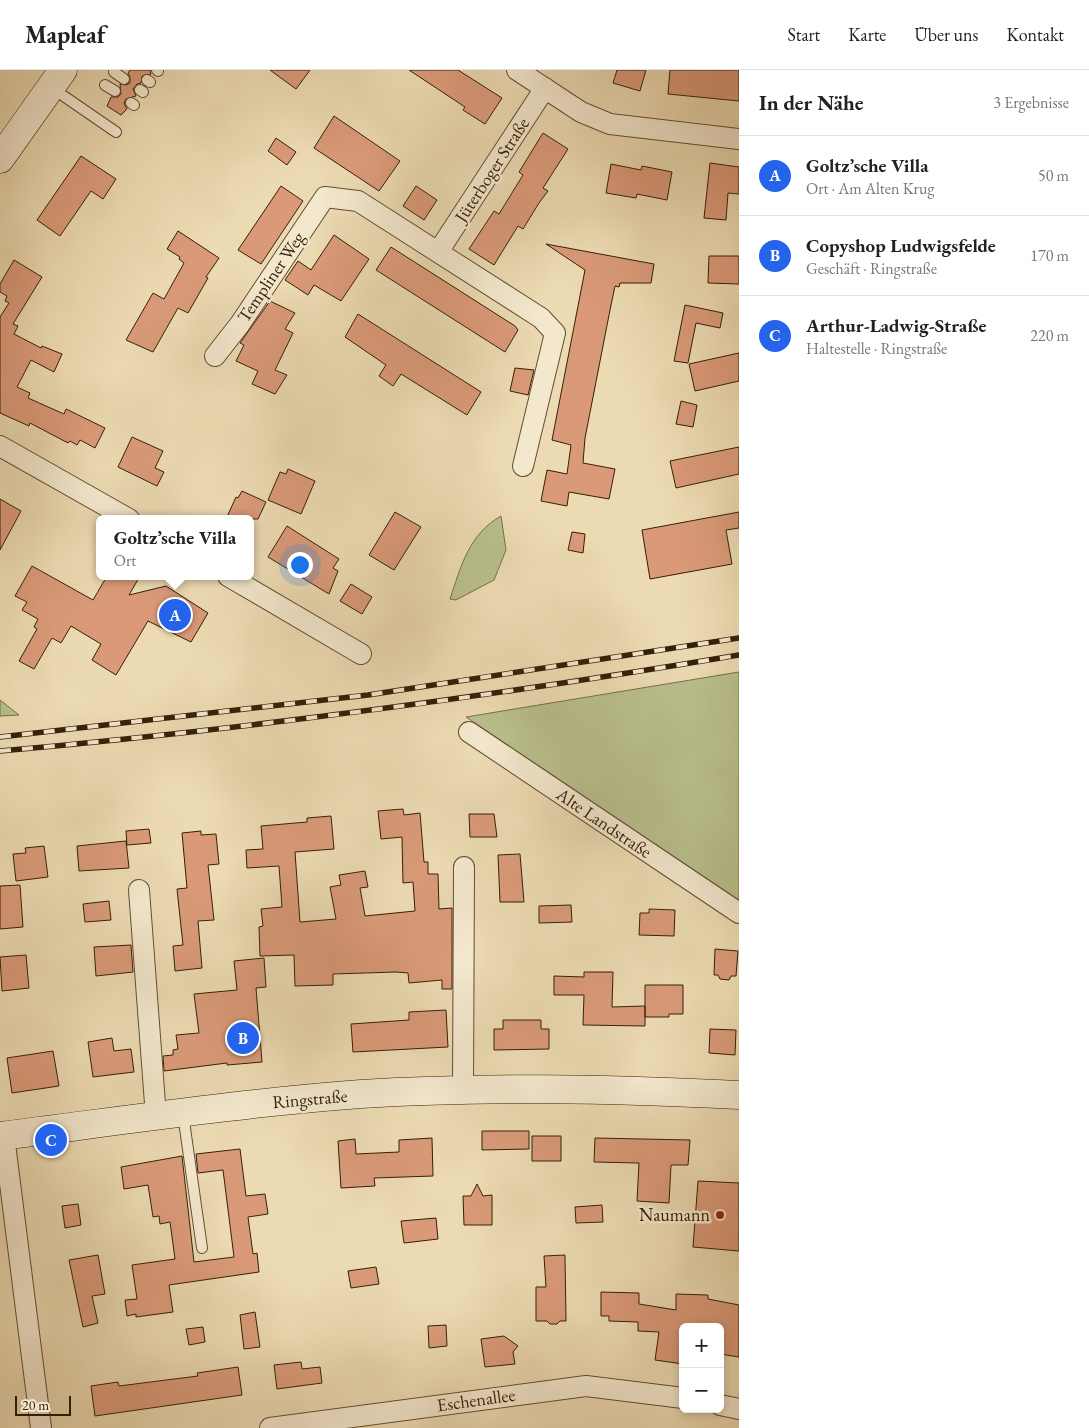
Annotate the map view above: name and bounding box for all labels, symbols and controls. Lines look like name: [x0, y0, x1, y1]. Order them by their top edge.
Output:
text: Mapleaf: [25, 19, 106, 50]
text: Start: [787, 23, 820, 46]
text: Karte: [848, 23, 886, 46]
text: Über uns: [914, 23, 978, 46]
text: Kontakt: [1006, 23, 1064, 46]
text: In der Nähe: [759, 89, 864, 116]
text: 3 Ergebnisse: [993, 92, 1069, 113]
street label: Jüterboger Straße: [448, 113, 534, 228]
text: Goltz’sche Villa: [806, 153, 929, 178]
text: A: [769, 165, 781, 186]
text: 50 m: [1038, 165, 1069, 186]
text: Ort · Am Alten Krug: [806, 178, 934, 199]
street label: Templiner Weg: [232, 227, 309, 327]
text: Copyshop Ludwigsfelde: [806, 233, 996, 258]
text: B: [770, 245, 780, 266]
text: 170 m: [1030, 245, 1069, 266]
text: Geschäft · Ringstraße: [806, 258, 937, 279]
text: Arthur-Ladwig-Straße: [806, 313, 986, 338]
text: C: [769, 325, 781, 346]
text: 220 m: [1030, 325, 1069, 346]
text: Haltestelle · Ringstraße: [806, 338, 947, 359]
popup: [96, 515, 254, 580]
text: Goltz’sche Villa: [114, 525, 236, 550]
text: Ort: [114, 550, 136, 571]
your location: [287, 552, 313, 578]
pin: A: [159, 596, 191, 634]
street label: Alte Landstraße: [551, 782, 656, 863]
pin: B: [227, 1019, 259, 1057]
street label: Ringstraße: [271, 1084, 348, 1113]
pin: C: [35, 1121, 67, 1159]
place label: Naumann: [639, 1203, 710, 1226]
marker: Naumann: [714, 1209, 726, 1221]
map controls: [679, 1323, 724, 1413]
button: +: [679, 1323, 724, 1368]
button: −: [679, 1368, 724, 1413]
street label: Eschenallee: [435, 1383, 517, 1416]
scale bar: [15, 1393, 71, 1416]
text: 20 m: [22, 1396, 49, 1414]

